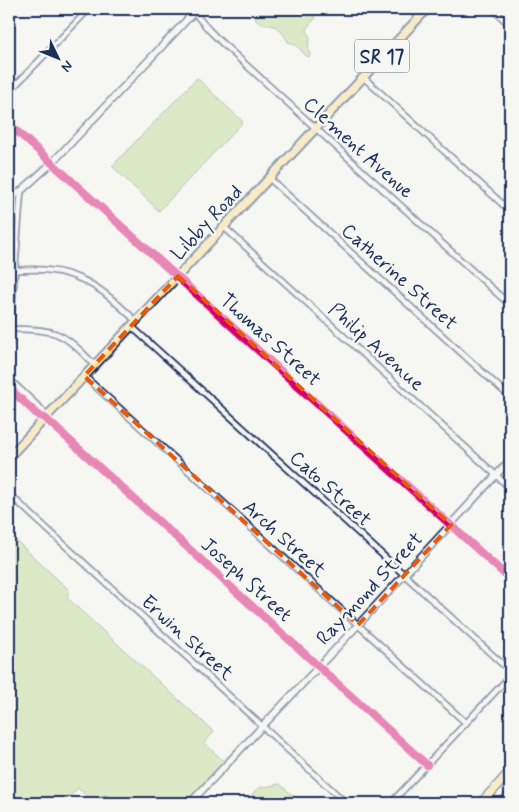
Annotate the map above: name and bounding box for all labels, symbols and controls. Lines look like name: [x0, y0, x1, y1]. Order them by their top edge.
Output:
north arrow: [32, 32, 82, 82]
road number: SR 17: [354, 40, 410, 72]
text: N: [57, 57, 77, 76]
street label: Clement Avenue: [297, 91, 419, 205]
street label: Libby Road: [165, 179, 249, 267]
street label: Catherine Street: [335, 218, 463, 337]
street label: Thomas Street: [213, 287, 327, 393]
street label: Philip Avenue: [322, 297, 430, 398]
street label: Cato Street: [283, 445, 377, 533]
street label: Arch Street: [236, 494, 332, 584]
street label: Raymond Street: [311, 527, 430, 652]
street label: Joseph Street: [195, 532, 297, 628]
street label: Erwin Street: [135, 589, 239, 687]

